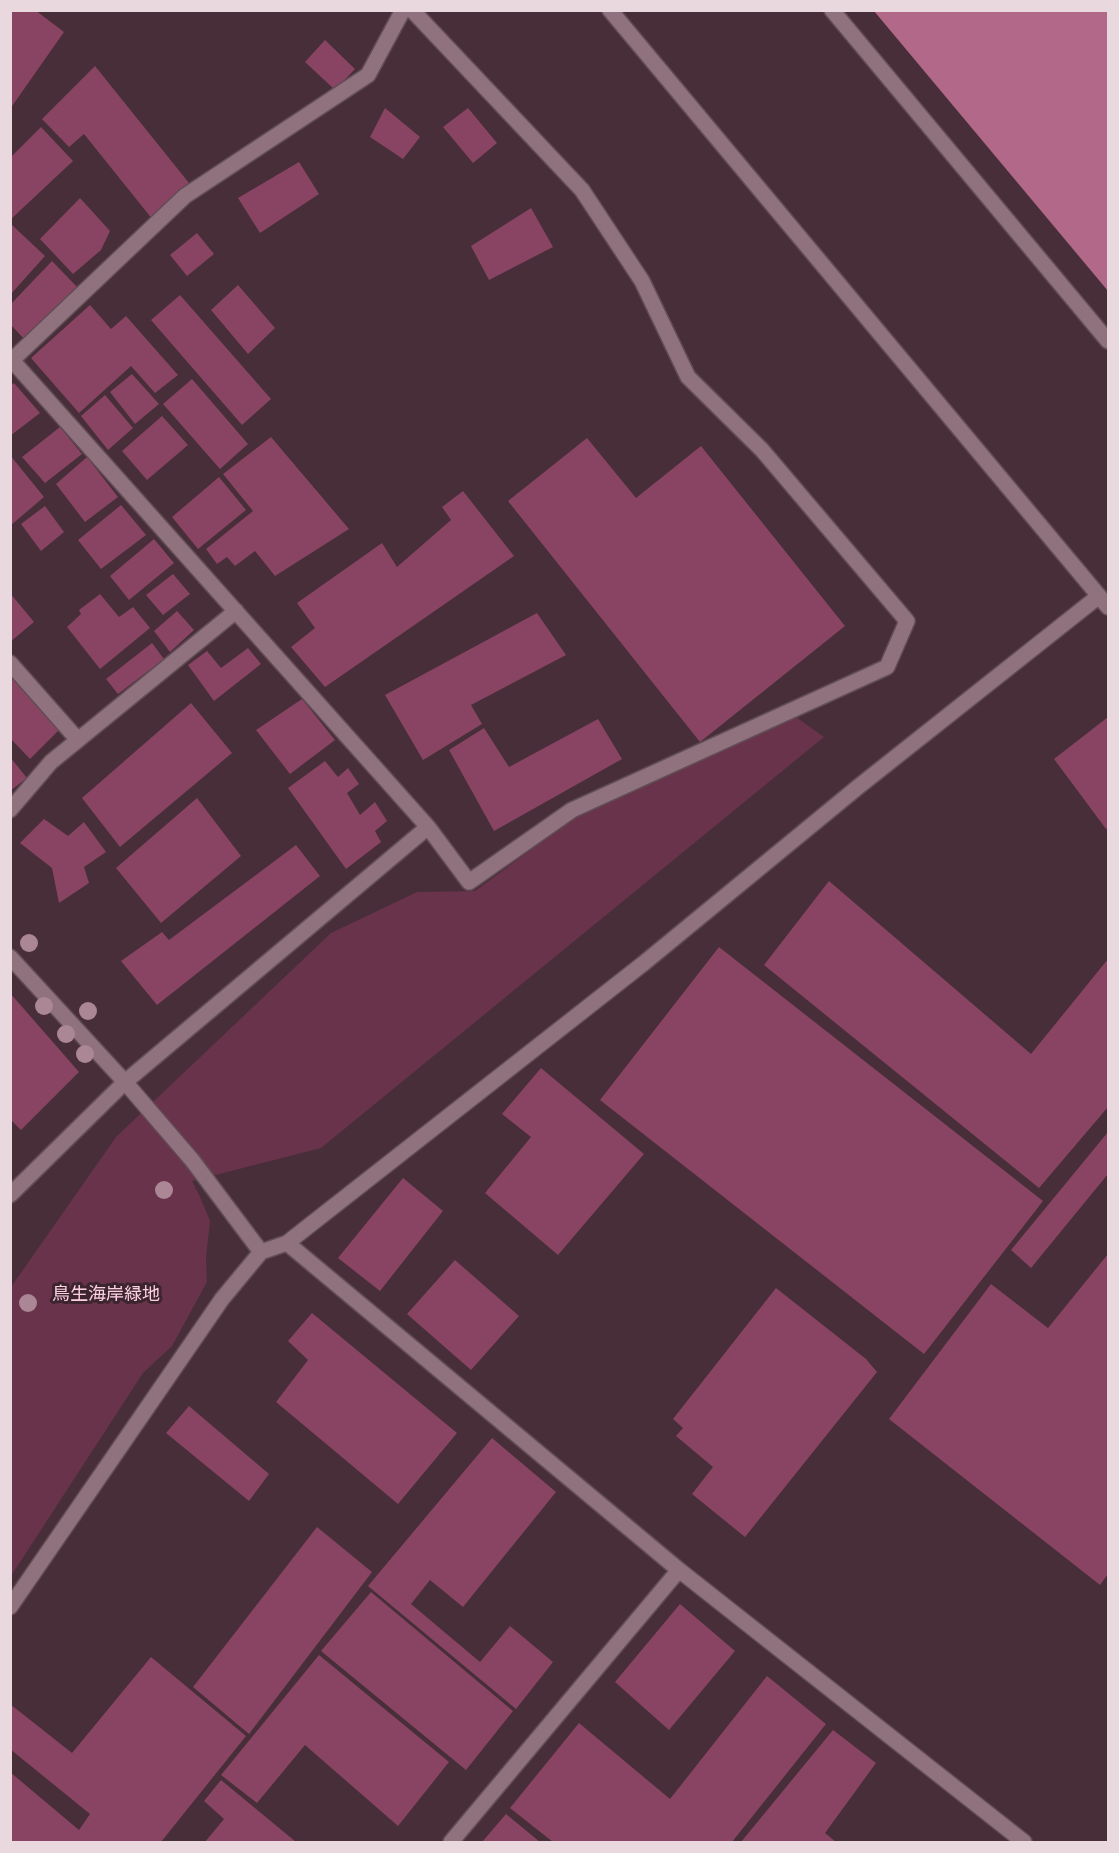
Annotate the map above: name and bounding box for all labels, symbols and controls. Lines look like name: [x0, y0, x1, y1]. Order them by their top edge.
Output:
park label: 鳥生海岸緑地: [52, 1284, 160, 1306]

